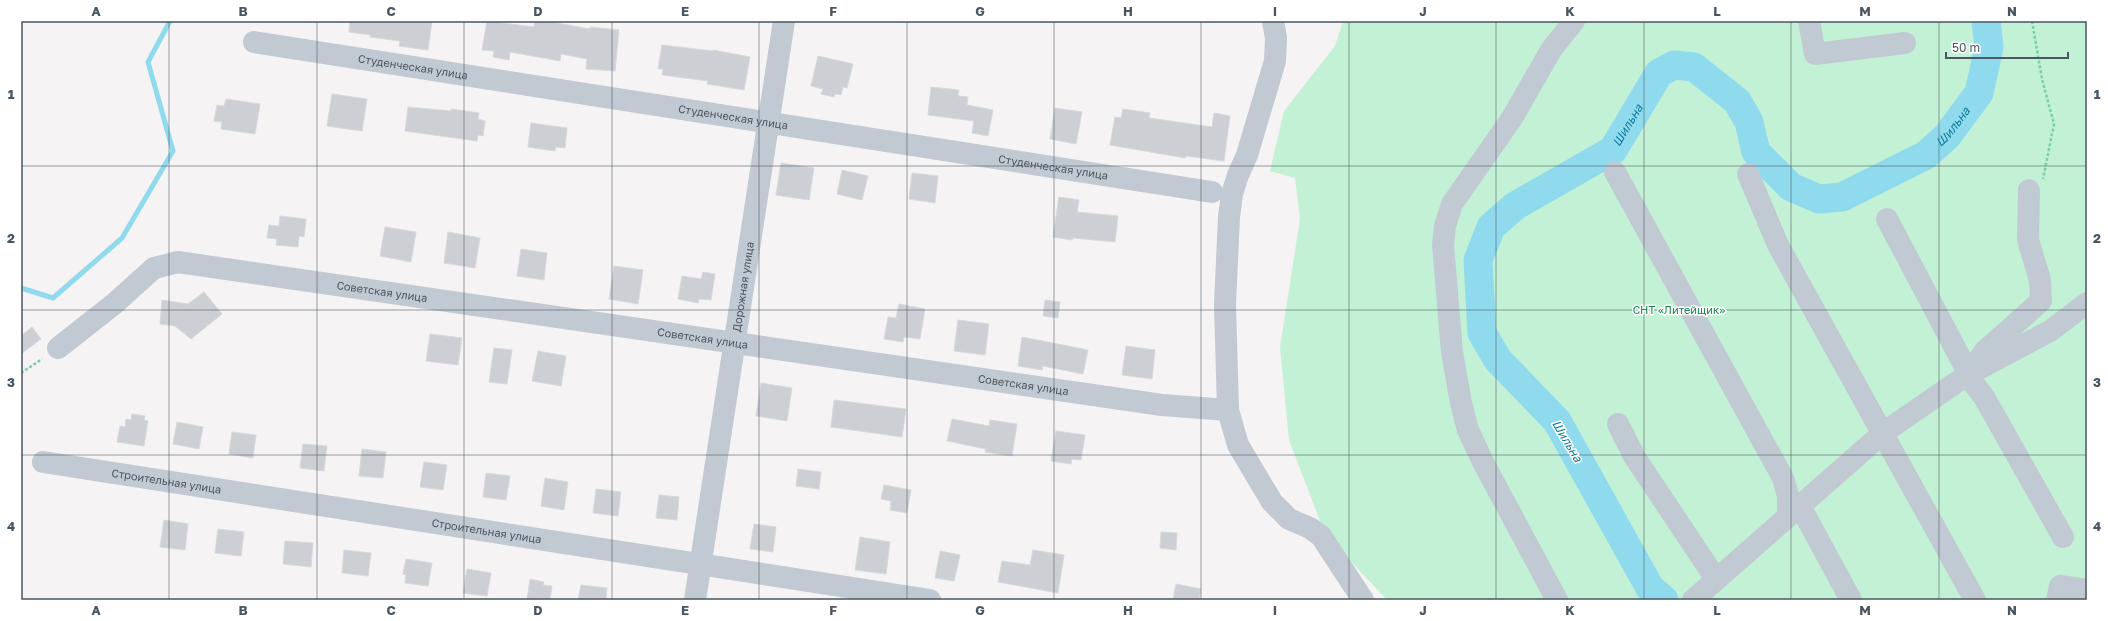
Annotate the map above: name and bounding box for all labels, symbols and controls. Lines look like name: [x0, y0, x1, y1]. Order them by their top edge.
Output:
text: A: [91, 3, 101, 19]
text: B: [238, 3, 248, 19]
text: C: [386, 3, 396, 19]
text: D: [533, 3, 543, 19]
text: E: [681, 3, 689, 19]
text: F: [829, 3, 837, 19]
text: G: [975, 3, 985, 19]
text: H: [1123, 3, 1133, 19]
text: I: [1273, 3, 1277, 19]
text: J: [1419, 3, 1427, 19]
text: K: [1565, 3, 1575, 19]
text: L: [1713, 3, 1721, 19]
text: M: [1859, 3, 1871, 19]
text: N: [2007, 3, 2017, 19]
scale bar: [1946, 34, 2068, 60]
text: 50 m: [1952, 40, 1980, 55]
street label: Студенческая улица: [357, 51, 469, 81]
text: 1: [8, 86, 15, 102]
text: 1: [2094, 86, 2101, 102]
water label: Шильна: [1609, 100, 1646, 149]
street label: Студенческая улица: [677, 102, 789, 132]
water label: Шильна: [1933, 103, 1974, 149]
street label: Студенческая улица: [998, 152, 1109, 182]
text: 2: [7, 230, 15, 246]
text: 2: [2093, 230, 2101, 246]
street label: Дорожная улица: [729, 241, 756, 332]
street label: Советская улица: [336, 278, 428, 304]
park label: СНТ «Литейщик»: [1633, 303, 1725, 316]
street label: Советская улица: [657, 325, 749, 351]
street label: Советская улица: [977, 371, 1070, 397]
text: 3: [7, 374, 15, 390]
text: 3: [2093, 374, 2101, 390]
water label: Шильна: [1549, 417, 1586, 466]
street label: Строительная улица: [111, 466, 222, 496]
street label: Строительная улица: [431, 516, 543, 545]
text: 4: [7, 518, 15, 534]
text: 4: [2093, 518, 2101, 534]
text: A: [91, 602, 101, 618]
text: B: [238, 602, 248, 618]
text: C: [386, 602, 396, 618]
text: D: [533, 602, 543, 618]
text: E: [681, 602, 689, 618]
text: F: [829, 602, 837, 618]
text: G: [975, 602, 985, 618]
text: H: [1123, 602, 1133, 618]
text: I: [1273, 602, 1277, 618]
text: J: [1419, 602, 1427, 618]
text: K: [1565, 602, 1575, 618]
text: L: [1713, 602, 1721, 618]
text: M: [1859, 602, 1871, 618]
text: N: [2007, 602, 2017, 618]

